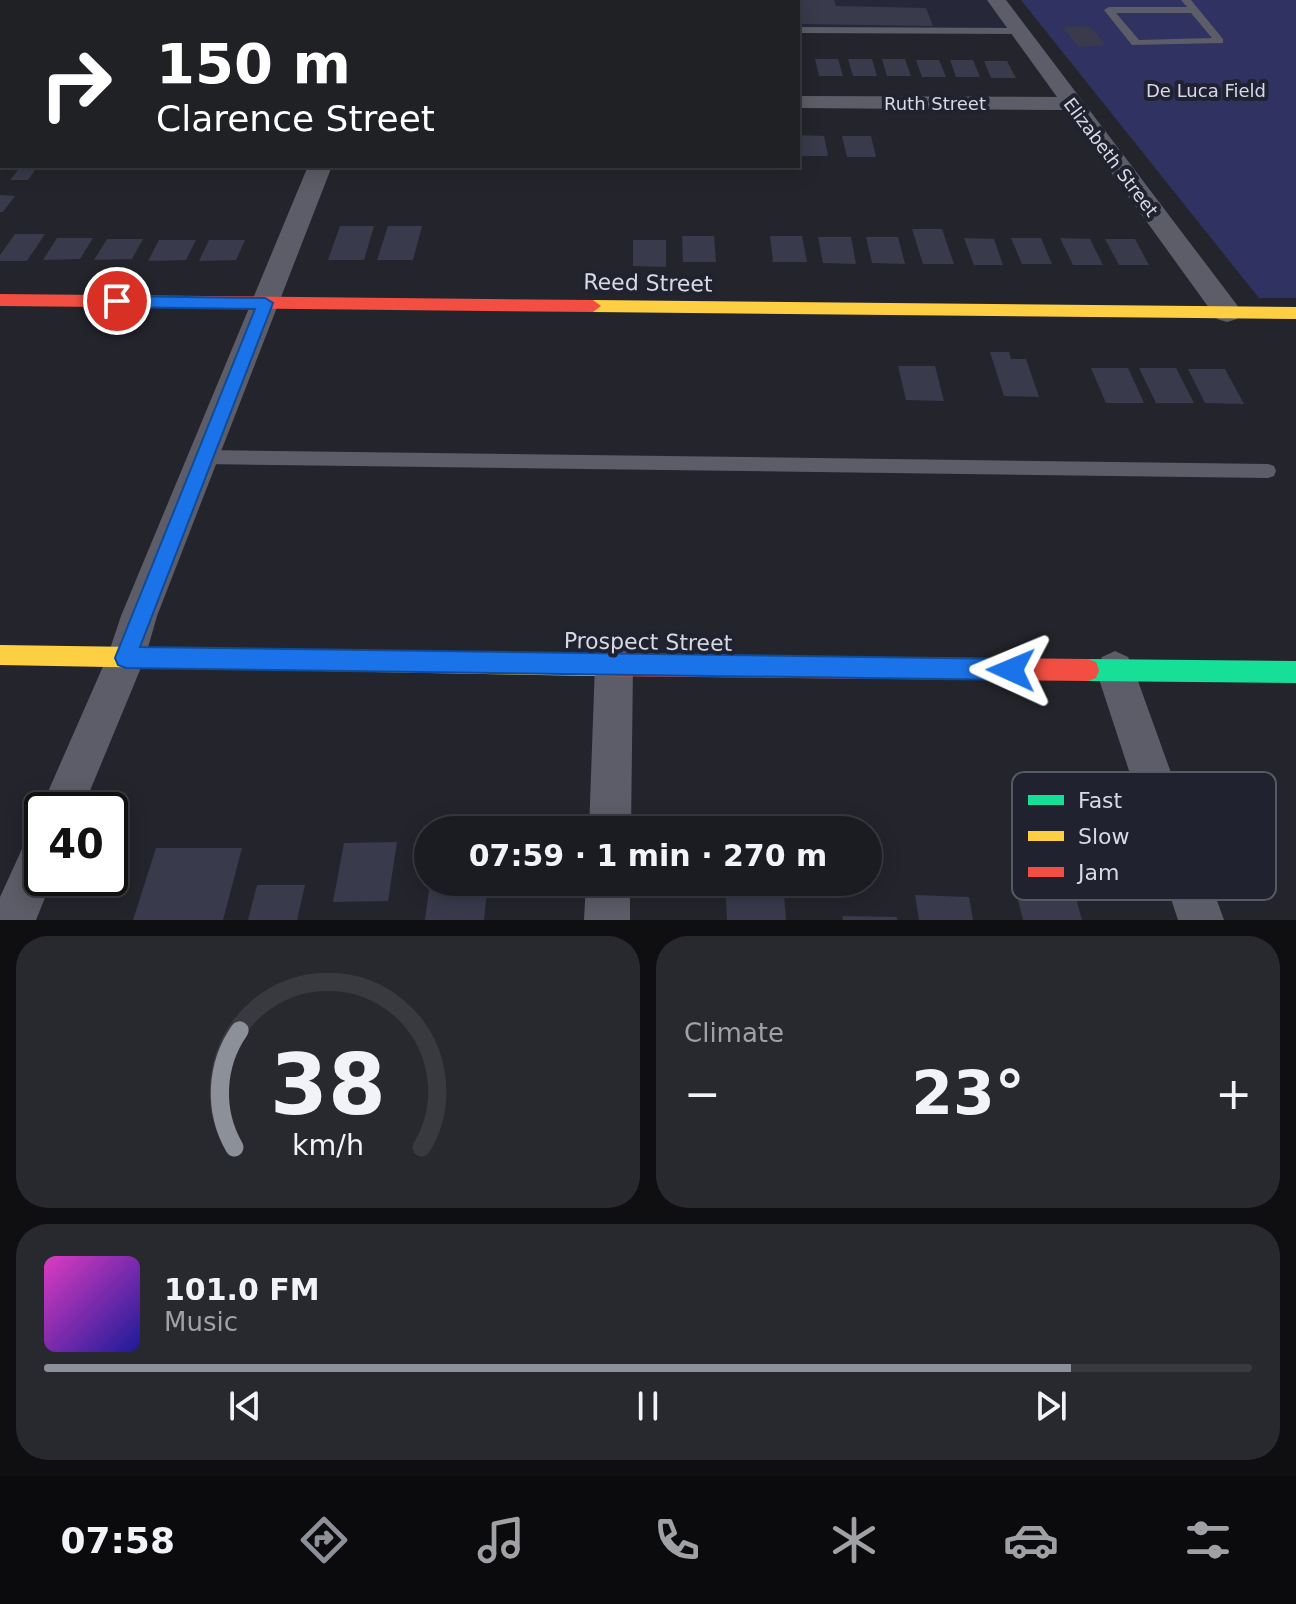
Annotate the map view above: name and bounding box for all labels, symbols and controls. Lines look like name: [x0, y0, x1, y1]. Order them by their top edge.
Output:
text: 150 m: [156, 31, 351, 96]
icon: right: [24, 32, 128, 136]
park label: De Luca Field: [1146, 80, 1266, 101]
street label: Ruth Street: [884, 93, 986, 114]
street label: Elizabeth Street: [1060, 93, 1162, 221]
text: Clarence Street: [156, 98, 435, 139]
pin: [83, 267, 151, 335]
street label: Reed Street: [583, 269, 713, 297]
icon: arrive: [95, 279, 139, 323]
street label: Prospect Street: [564, 628, 733, 656]
position arrow: [969, 628, 1053, 712]
legend: [1012, 772, 1276, 900]
text: Fast: [1078, 788, 1123, 813]
speed limit sign: 40: [24, 792, 128, 896]
text: Slow: [1078, 824, 1130, 849]
text: 07:59 · 1 min · 270 m: [469, 838, 827, 873]
text: Jam: [1076, 860, 1119, 885]
text: Climate: [684, 1018, 784, 1048]
text: 38: [270, 1037, 386, 1134]
text: 23°: [911, 1058, 1025, 1128]
text: −: [684, 1068, 721, 1119]
text: +: [1215, 1068, 1252, 1119]
text: km/h: [292, 1128, 364, 1162]
text: 101.0 FM: [164, 1272, 320, 1307]
text: Music: [164, 1307, 238, 1337]
icon: previous: [223, 1384, 267, 1428]
icon: pause: [626, 1384, 670, 1428]
icon: next: [1029, 1384, 1073, 1428]
icon: directions: [296, 1512, 352, 1568]
icon: music: [473, 1512, 529, 1568]
icon: phone: [649, 1512, 705, 1568]
icon: climate: [826, 1512, 882, 1568]
icon: car: [1003, 1512, 1059, 1568]
icon: filters: [1180, 1512, 1236, 1568]
text: 07:58: [60, 1520, 175, 1561]

